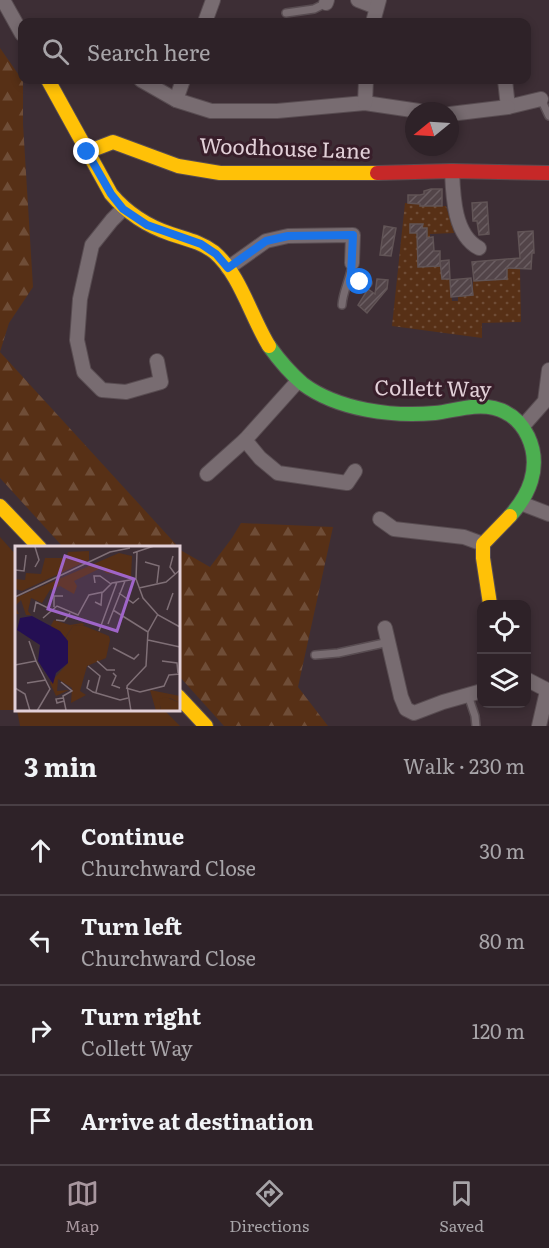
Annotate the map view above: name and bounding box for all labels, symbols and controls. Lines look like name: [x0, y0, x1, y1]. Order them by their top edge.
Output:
search box: [18, 18, 531, 84]
icon: search: [39, 35, 72, 68]
text: Search here: [87, 35, 210, 68]
north arrow: [405, 102, 459, 156]
street label: Woodhouse Lane: [199, 128, 371, 165]
route end: [73, 138, 99, 164]
route start: [346, 268, 372, 294]
street label: Collett Way: [374, 370, 493, 403]
inset map: [15, 546, 180, 711]
map controls: [477, 600, 531, 708]
button: locate: [477, 600, 531, 654]
button: layers: [477, 654, 531, 708]
text: 3 min: [24, 746, 97, 785]
text: Walk · 230 m: [403, 750, 525, 780]
text: Continue: [81, 819, 184, 852]
icon: ahead: [24, 834, 57, 867]
text: 30 m: [479, 835, 525, 865]
text: Churchward Close: [81, 852, 256, 882]
text: Turn left: [81, 909, 182, 942]
icon: left: [24, 924, 57, 957]
text: 80 m: [479, 925, 525, 955]
text: Churchward Close: [81, 942, 256, 972]
text: Turn right: [81, 999, 201, 1032]
icon: right: [24, 1014, 57, 1047]
text: 120 m: [472, 1015, 525, 1045]
text: Collett Way: [81, 1032, 193, 1062]
icon: arrive: [24, 1104, 57, 1137]
text: Arrive at destination: [81, 1104, 314, 1137]
tab: Map: [65, 1177, 99, 1237]
tab: Directions: [229, 1177, 309, 1237]
tab: Saved: [439, 1177, 484, 1237]

